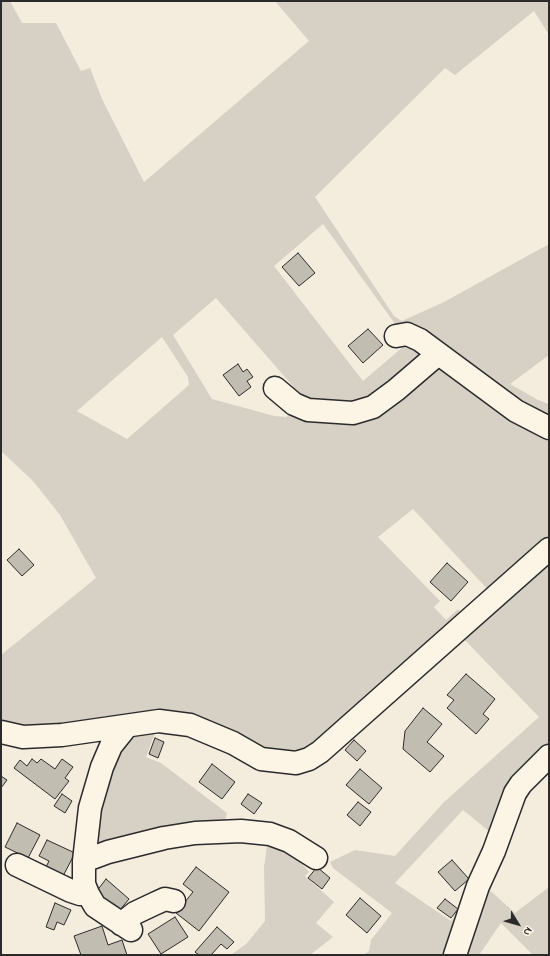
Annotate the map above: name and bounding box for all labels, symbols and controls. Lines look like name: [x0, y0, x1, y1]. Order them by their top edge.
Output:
north arrow: [498, 904, 538, 944]
text: N: [519, 923, 536, 939]

